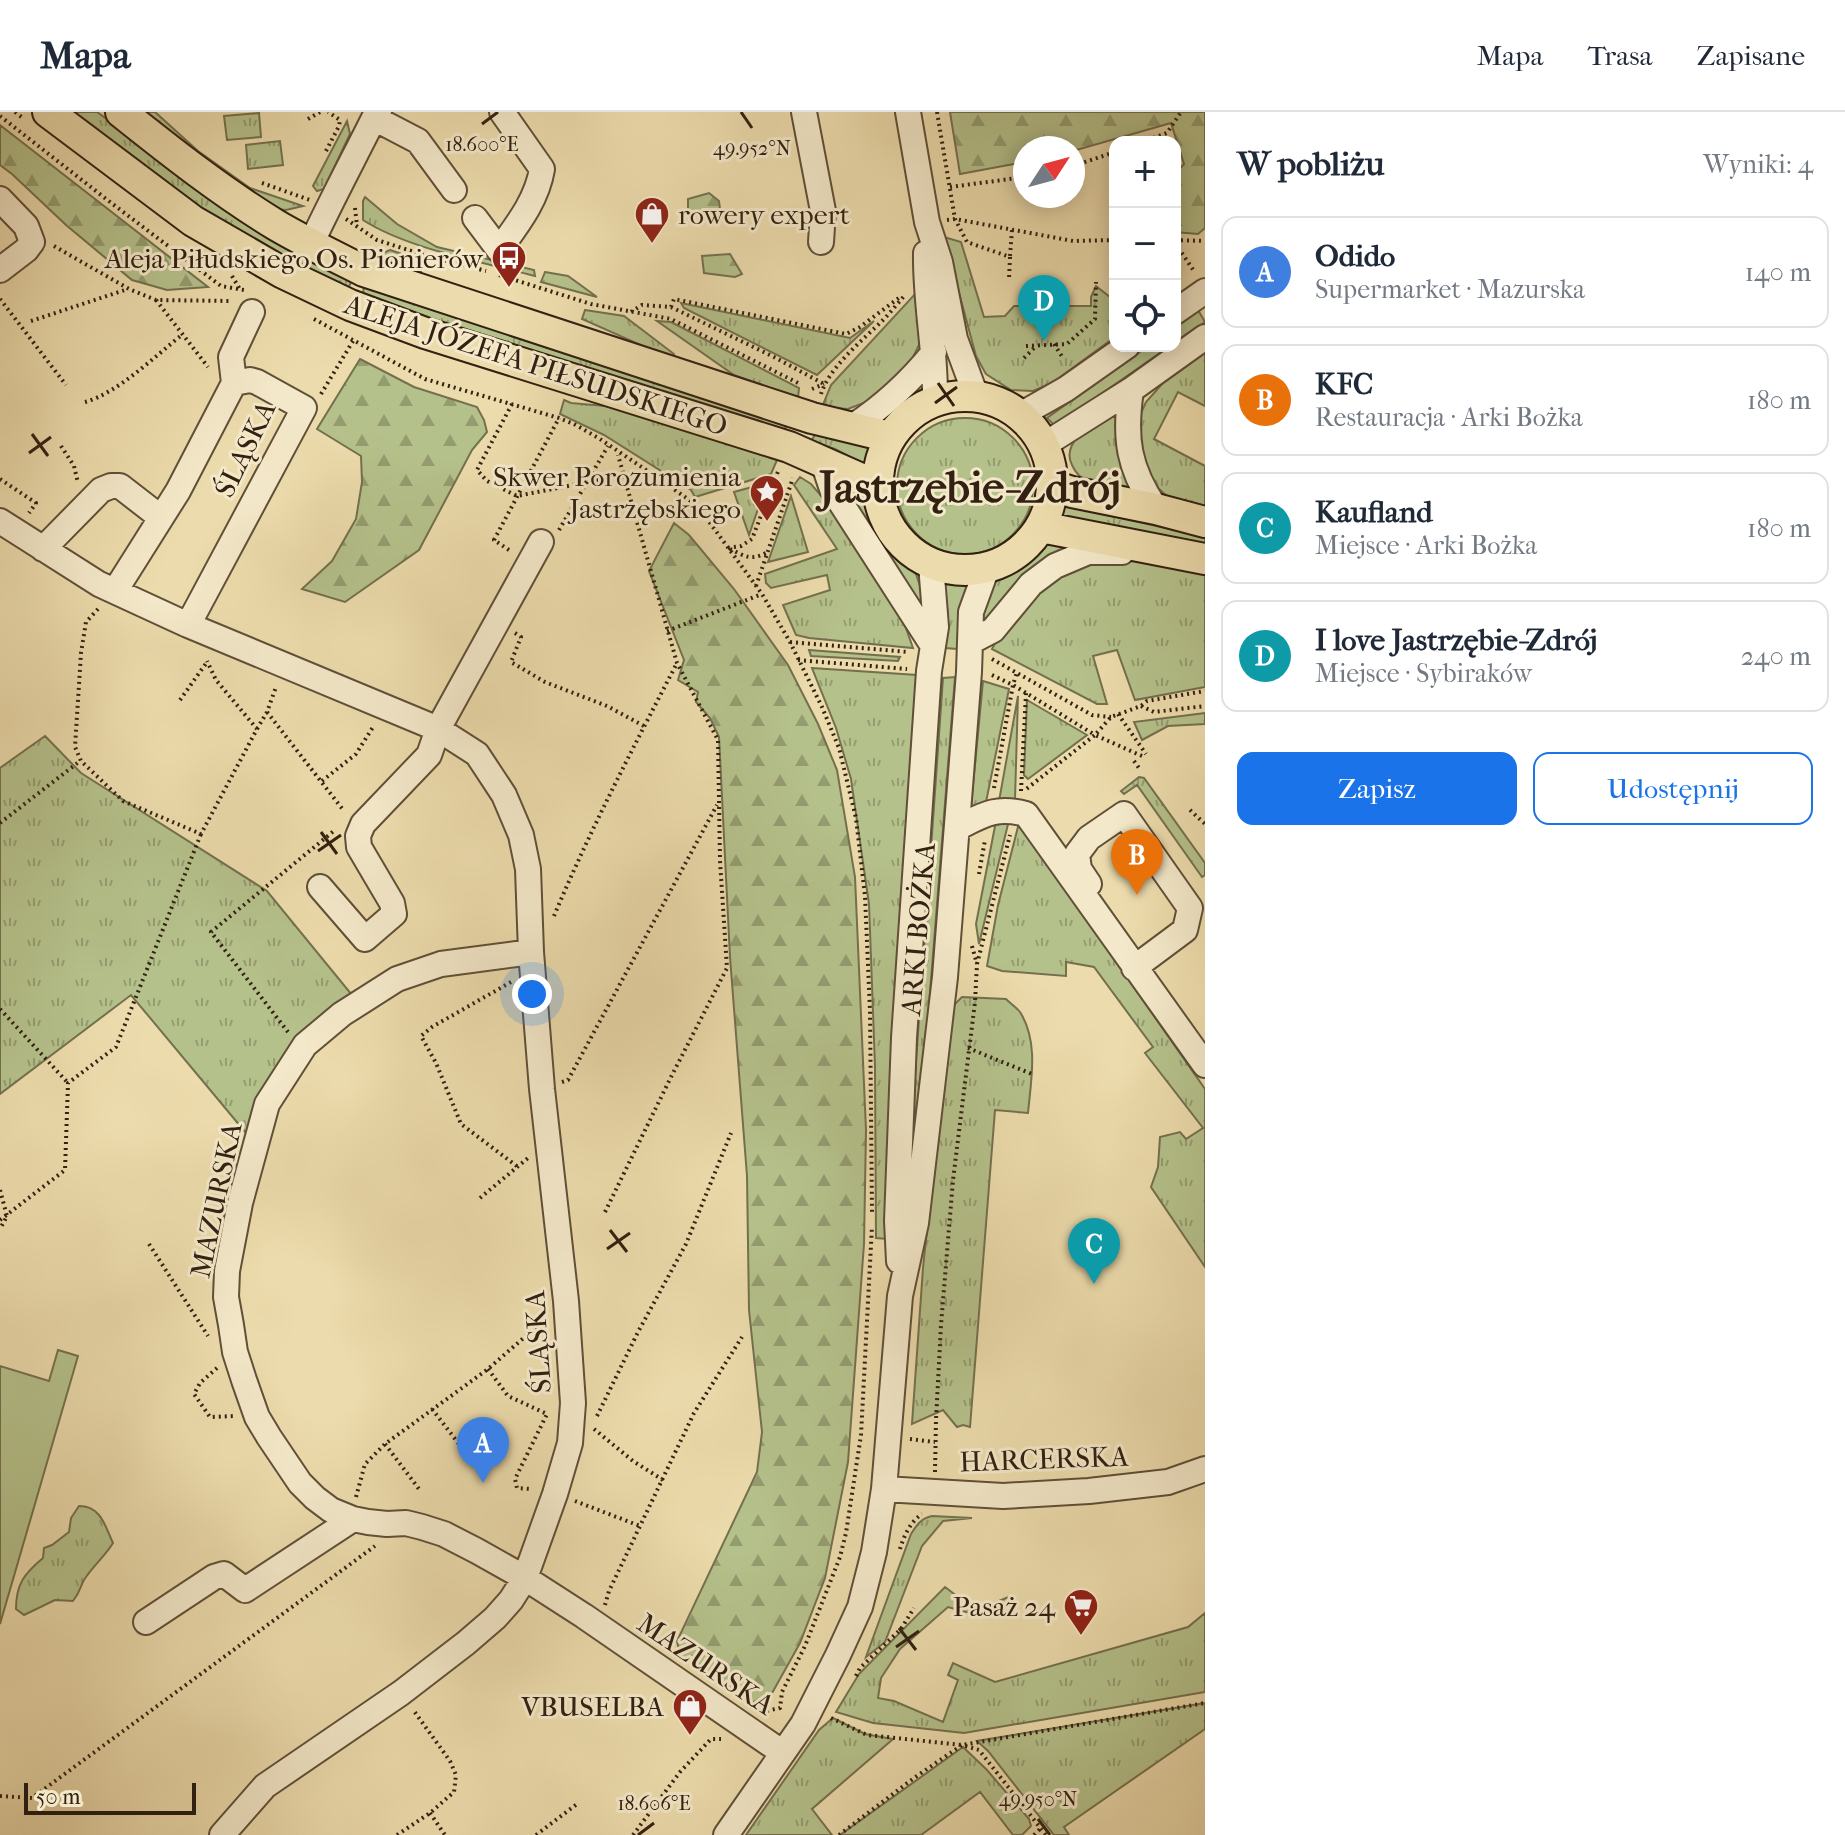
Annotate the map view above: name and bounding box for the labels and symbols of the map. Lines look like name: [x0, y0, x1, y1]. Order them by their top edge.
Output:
text: 18.600°E: [445, 133, 519, 156]
north arrow: [1013, 136, 1085, 208]
text: 49.952°N: [713, 137, 791, 160]
shop icon: rowery expert: [633, 195, 671, 245]
place label: rowery expert: [678, 198, 850, 231]
bus stop icon: Aleja Piłudskiego Os. Pionierów: [490, 239, 528, 289]
place label: Aleja Piłudskiego Os. Pionierów: [104, 242, 484, 275]
pin: D: [1018, 275, 1070, 341]
street label: ALEJA JÓZEFA PIŁSUDSKIEGO: [339, 287, 732, 443]
street label: ŚLĄSKA: [208, 395, 284, 503]
place label: Skwer Porozumienia Jastrzębskiego: [493, 460, 742, 526]
district label: Jastrzębie-Zdrój: [815, 462, 1121, 514]
place icon: Skwer Porozumienia Jastrzębskiego: [748, 473, 786, 523]
pin: B: [1111, 829, 1163, 895]
street label: ARKI BOŻKA: [894, 840, 942, 1018]
your location: [512, 974, 552, 1014]
street label: MAZURSKA: [183, 1119, 249, 1281]
pin: C: [1068, 1218, 1120, 1284]
street label: ŚLĄSKA: [518, 1289, 559, 1394]
pin: A: [457, 1417, 509, 1483]
street label: HARCERSKA: [959, 1440, 1130, 1478]
supermarket icon: Pasaż 24: [1062, 1587, 1100, 1637]
place label: Pasaż 24: [953, 1590, 1056, 1623]
street label: MAZURSKA: [631, 1606, 781, 1722]
shop icon: VBUSELBA: [671, 1687, 709, 1737]
place label: VBUSELBA: [520, 1690, 665, 1723]
scale bar: [24, 1779, 196, 1815]
text: 49.950°N: [999, 1788, 1077, 1811]
text: 18.606°E: [617, 1792, 691, 1815]

